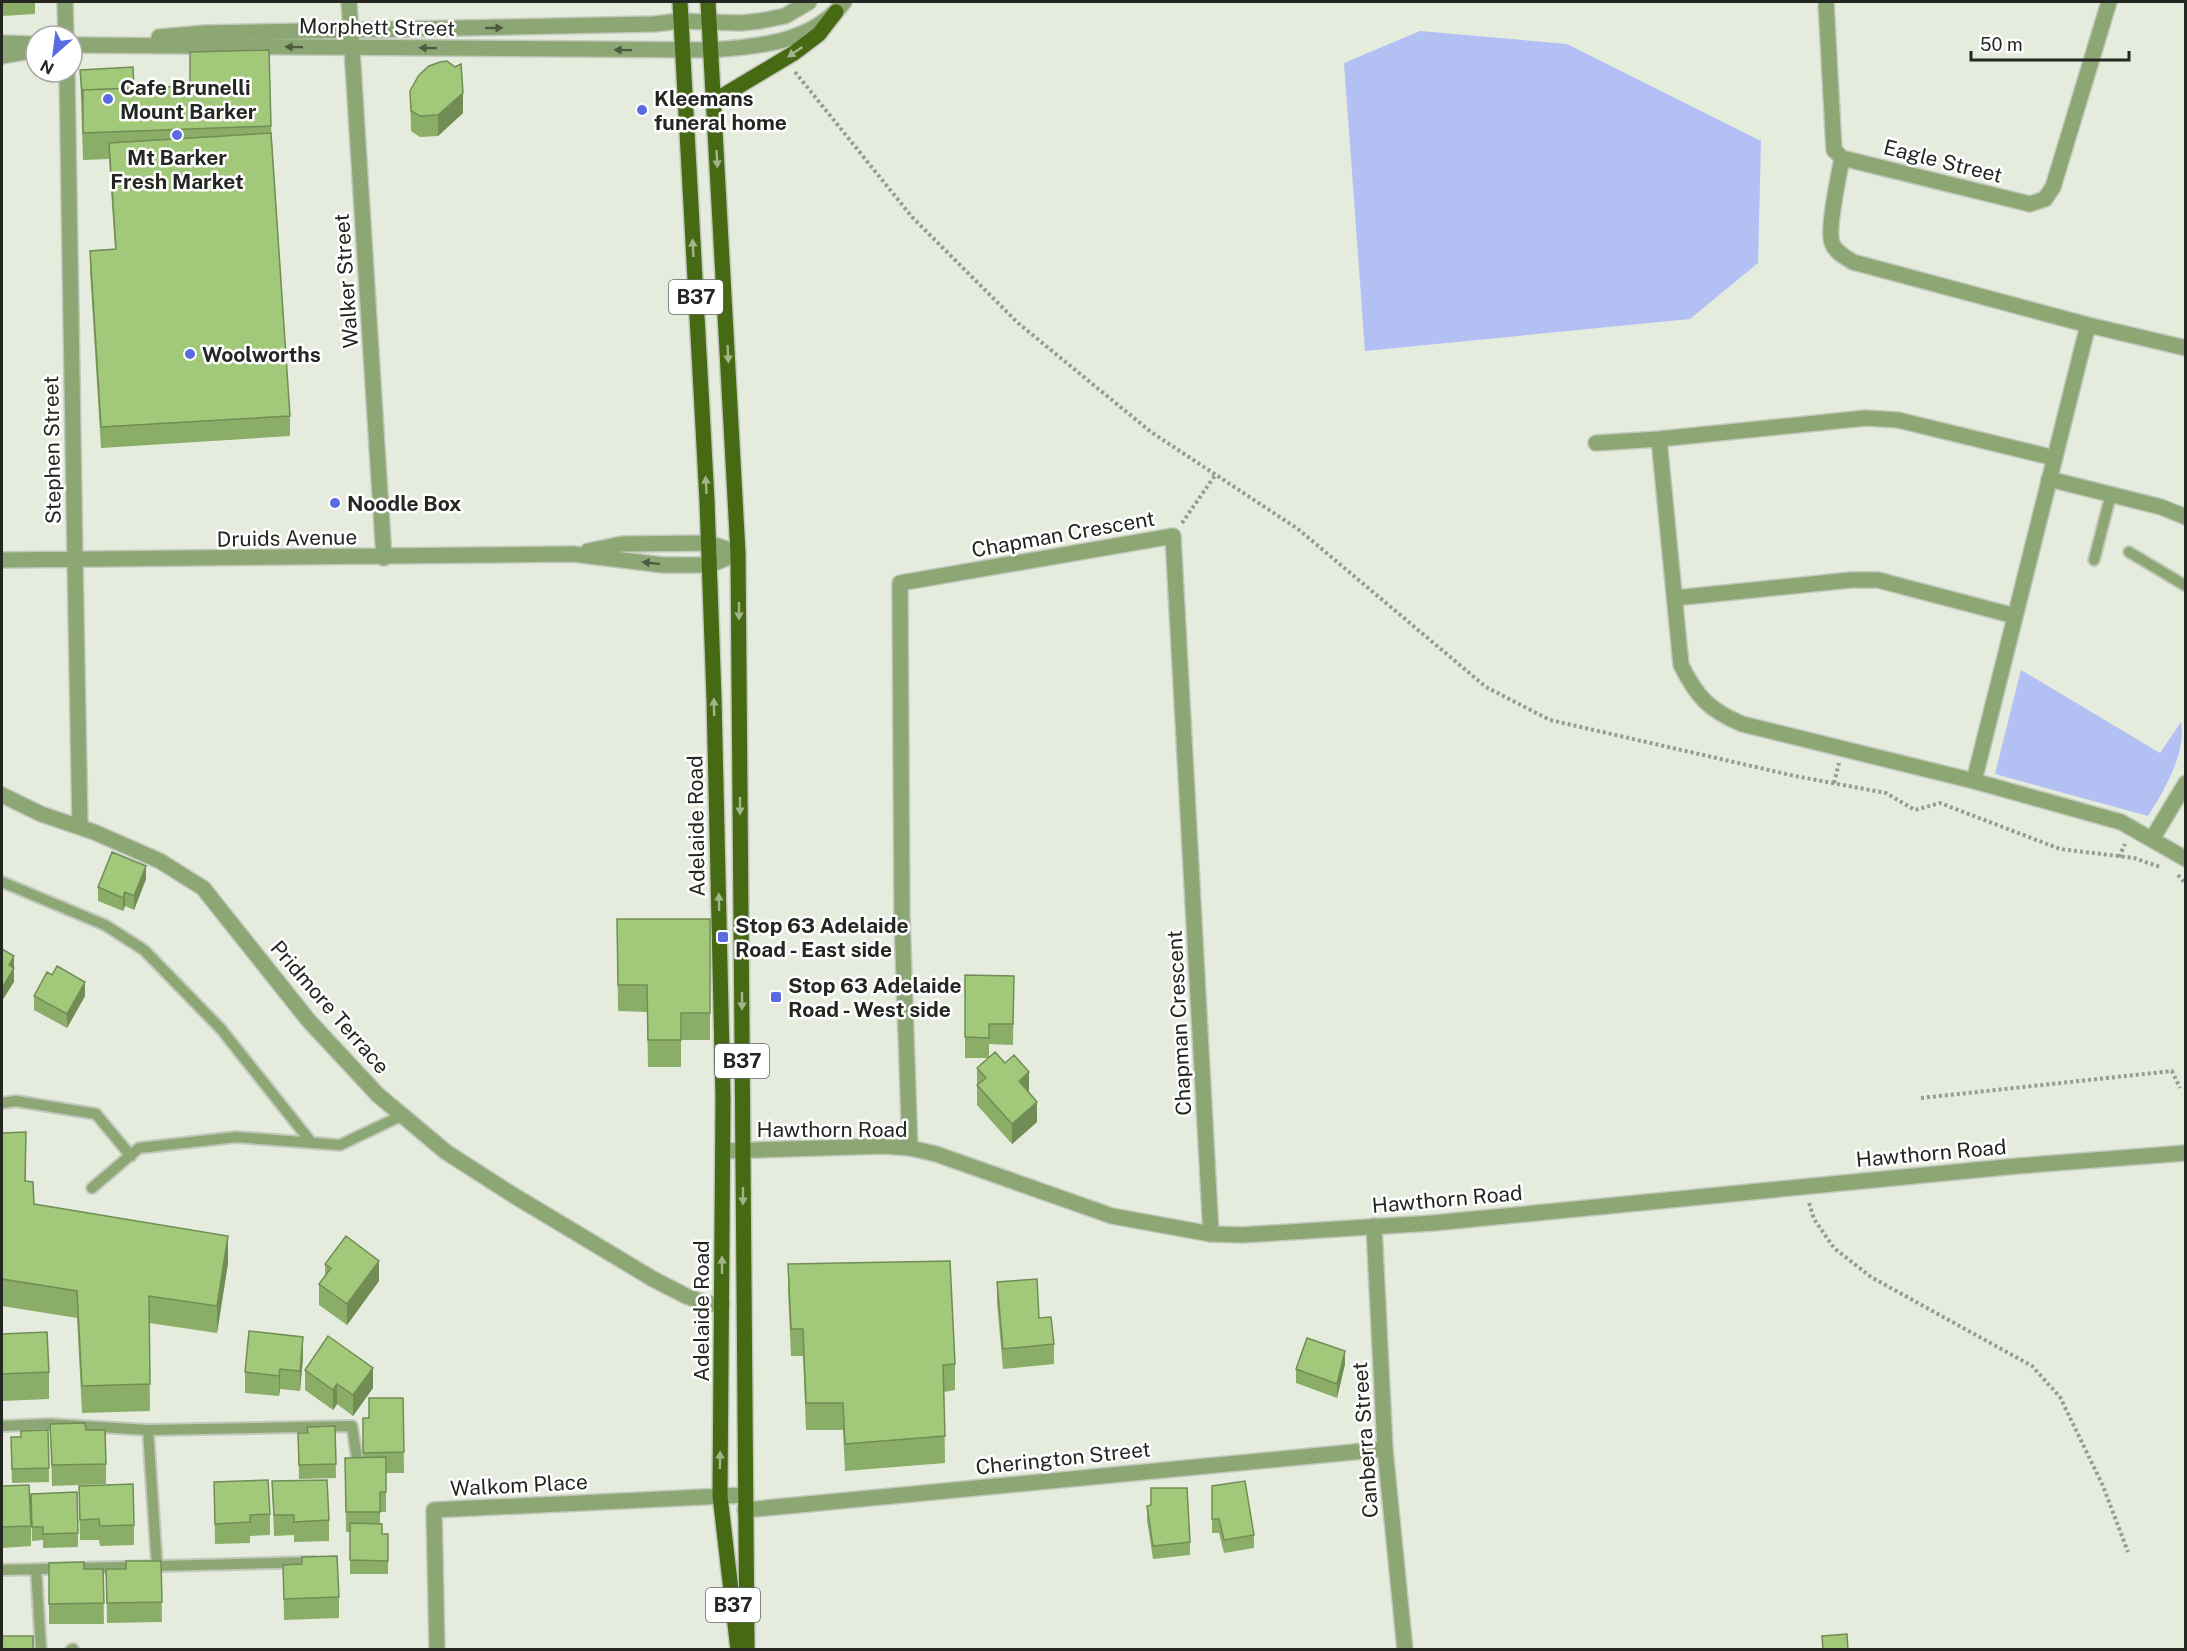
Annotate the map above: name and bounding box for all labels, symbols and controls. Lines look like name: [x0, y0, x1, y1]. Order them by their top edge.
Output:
street label: Morphett Street: [299, 13, 455, 41]
one-way arrow: [484, 23, 503, 32]
north arrow: [24, 24, 84, 84]
scale bar: [1971, 24, 2128, 62]
text: 50 m: [1980, 34, 2023, 55]
one-way arrow: [284, 42, 303, 52]
one-way arrow: [419, 43, 438, 53]
one-way arrow: [614, 45, 633, 55]
one-way arrow: [787, 46, 803, 58]
text: N: [37, 55, 57, 78]
place label: Cafe Brunelli Mount Barker: [120, 75, 257, 124]
place label: Kleemans funeral home: [654, 86, 787, 135]
marker: Cafe Brunelli Mount Barker: [101, 92, 115, 106]
marker: Kleemans funeral home: [635, 103, 649, 117]
marker: Mt Barker Fresh Market: [170, 128, 184, 142]
street label: Eagle Street: [1881, 134, 2005, 188]
place label: Mt Barker Fresh Market: [110, 145, 244, 194]
one-way arrow: [713, 150, 722, 169]
street label: Walker Street: [329, 213, 363, 349]
one-way arrow: [689, 239, 698, 258]
road number: B37: [669, 280, 723, 314]
place label: Woolworths: [202, 342, 321, 367]
one-way arrow: [723, 344, 732, 363]
marker: Woolworths: [183, 347, 197, 361]
street label: Stephen Street: [38, 376, 66, 524]
one-way arrow: [702, 475, 711, 494]
place label: Noodle Box: [347, 491, 461, 516]
marker: Noodle Box: [328, 496, 342, 510]
street label: Chapman Crescent: [969, 506, 1157, 562]
street label: Druids Avenue: [216, 524, 358, 552]
one-way arrow: [642, 559, 661, 568]
one-way arrow: [734, 602, 744, 621]
one-way arrow: [709, 697, 719, 716]
street label: Adelaide Road: [682, 755, 710, 897]
one-way arrow: [735, 797, 745, 816]
one-way arrow: [714, 892, 723, 911]
place label: Stop 63 Adelaide Road - East side: [735, 913, 909, 962]
marker: Stop 63 Adelaide Road - East side: [716, 930, 730, 944]
street label: Chapman Crescent: [1162, 930, 1196, 1116]
street label: Pridmore Terrace: [265, 935, 395, 1079]
place label: Stop 63 Adelaide Road - West side: [788, 973, 962, 1022]
marker: Stop 63 Adelaide Road - West side: [769, 990, 783, 1004]
one-way arrow: [737, 992, 747, 1011]
road number: B37: [715, 1044, 769, 1078]
street label: Hawthorn Road: [756, 1117, 908, 1142]
street label: Hawthorn Road: [1855, 1134, 2007, 1172]
street label: Hawthorn Road: [1371, 1180, 1523, 1218]
one-way arrow: [738, 1187, 748, 1206]
street label: Adelaide Road: [689, 1240, 714, 1382]
one-way arrow: [717, 1255, 727, 1274]
street label: Canberra Street: [1347, 1361, 1383, 1519]
street label: Cherington Street: [974, 1436, 1152, 1480]
one-way arrow: [716, 1450, 725, 1469]
street label: Walkom Place: [449, 1469, 589, 1501]
road number: B37: [706, 1588, 760, 1622]

